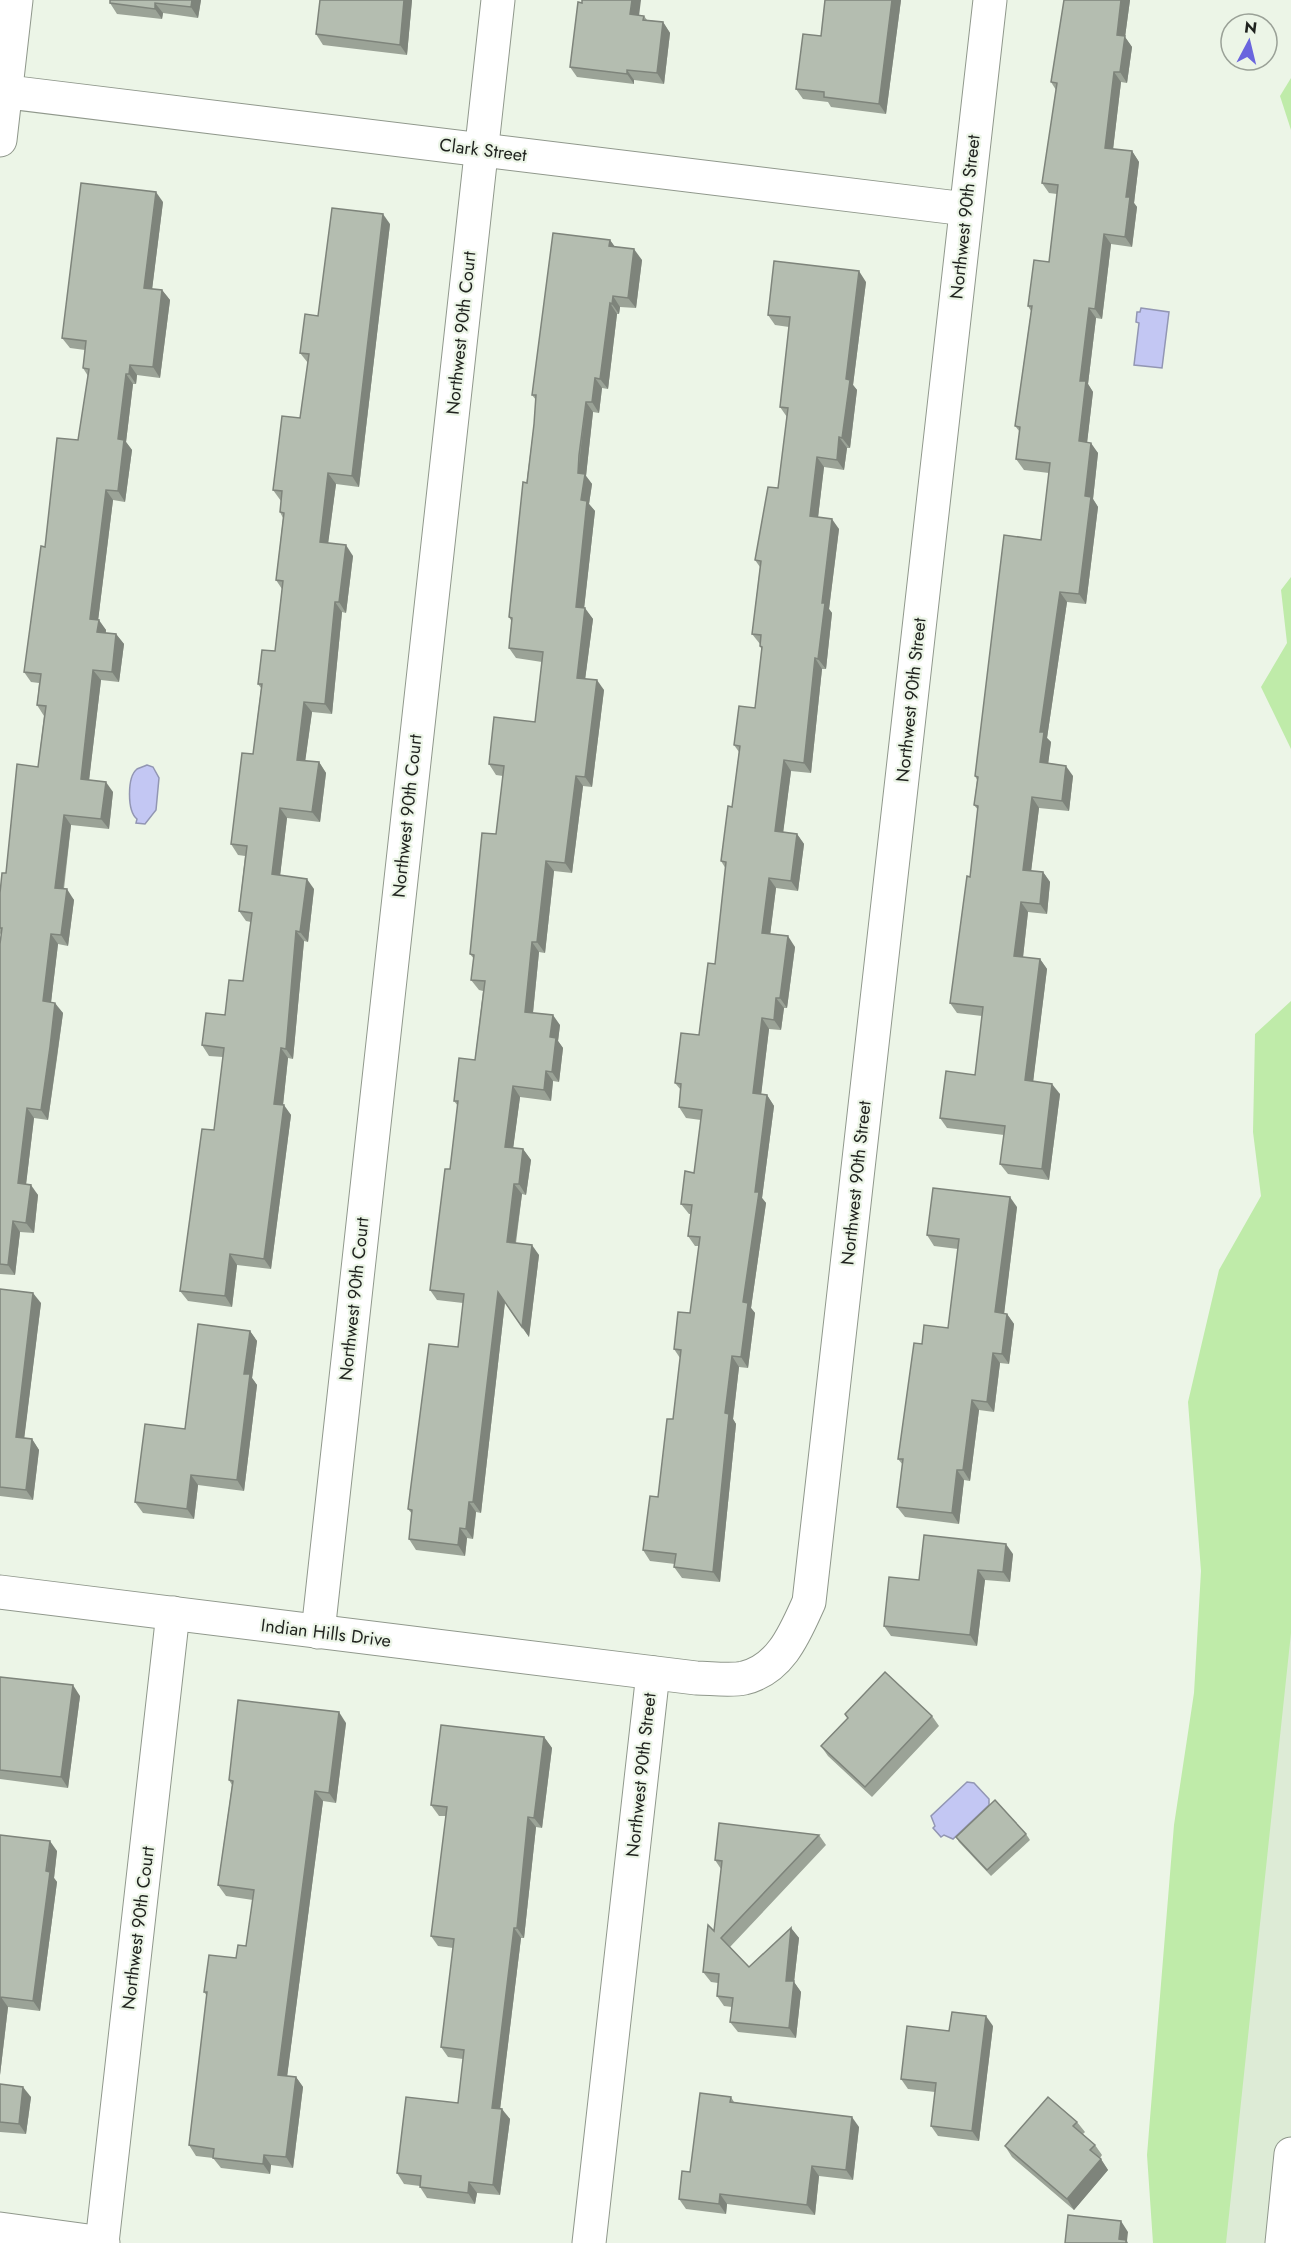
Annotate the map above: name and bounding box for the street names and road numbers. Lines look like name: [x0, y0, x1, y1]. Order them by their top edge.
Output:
street label: Clark Street: [438, 132, 529, 168]
street label: Northwest 90th Street: [943, 133, 987, 300]
street label: Northwest 90th Court: [439, 249, 483, 416]
street label: Northwest 90th Street: [889, 616, 933, 783]
street label: Northwest 90th Court: [385, 732, 429, 899]
street label: Northwest 90th Street: [834, 1099, 878, 1266]
street label: Northwest 90th Court: [332, 1215, 376, 1382]
street label: Indian Hills Drive: [259, 1612, 393, 1654]
street label: Northwest 90th Street: [619, 1691, 663, 1858]
street label: Northwest 90th Court: [115, 1844, 161, 2011]

